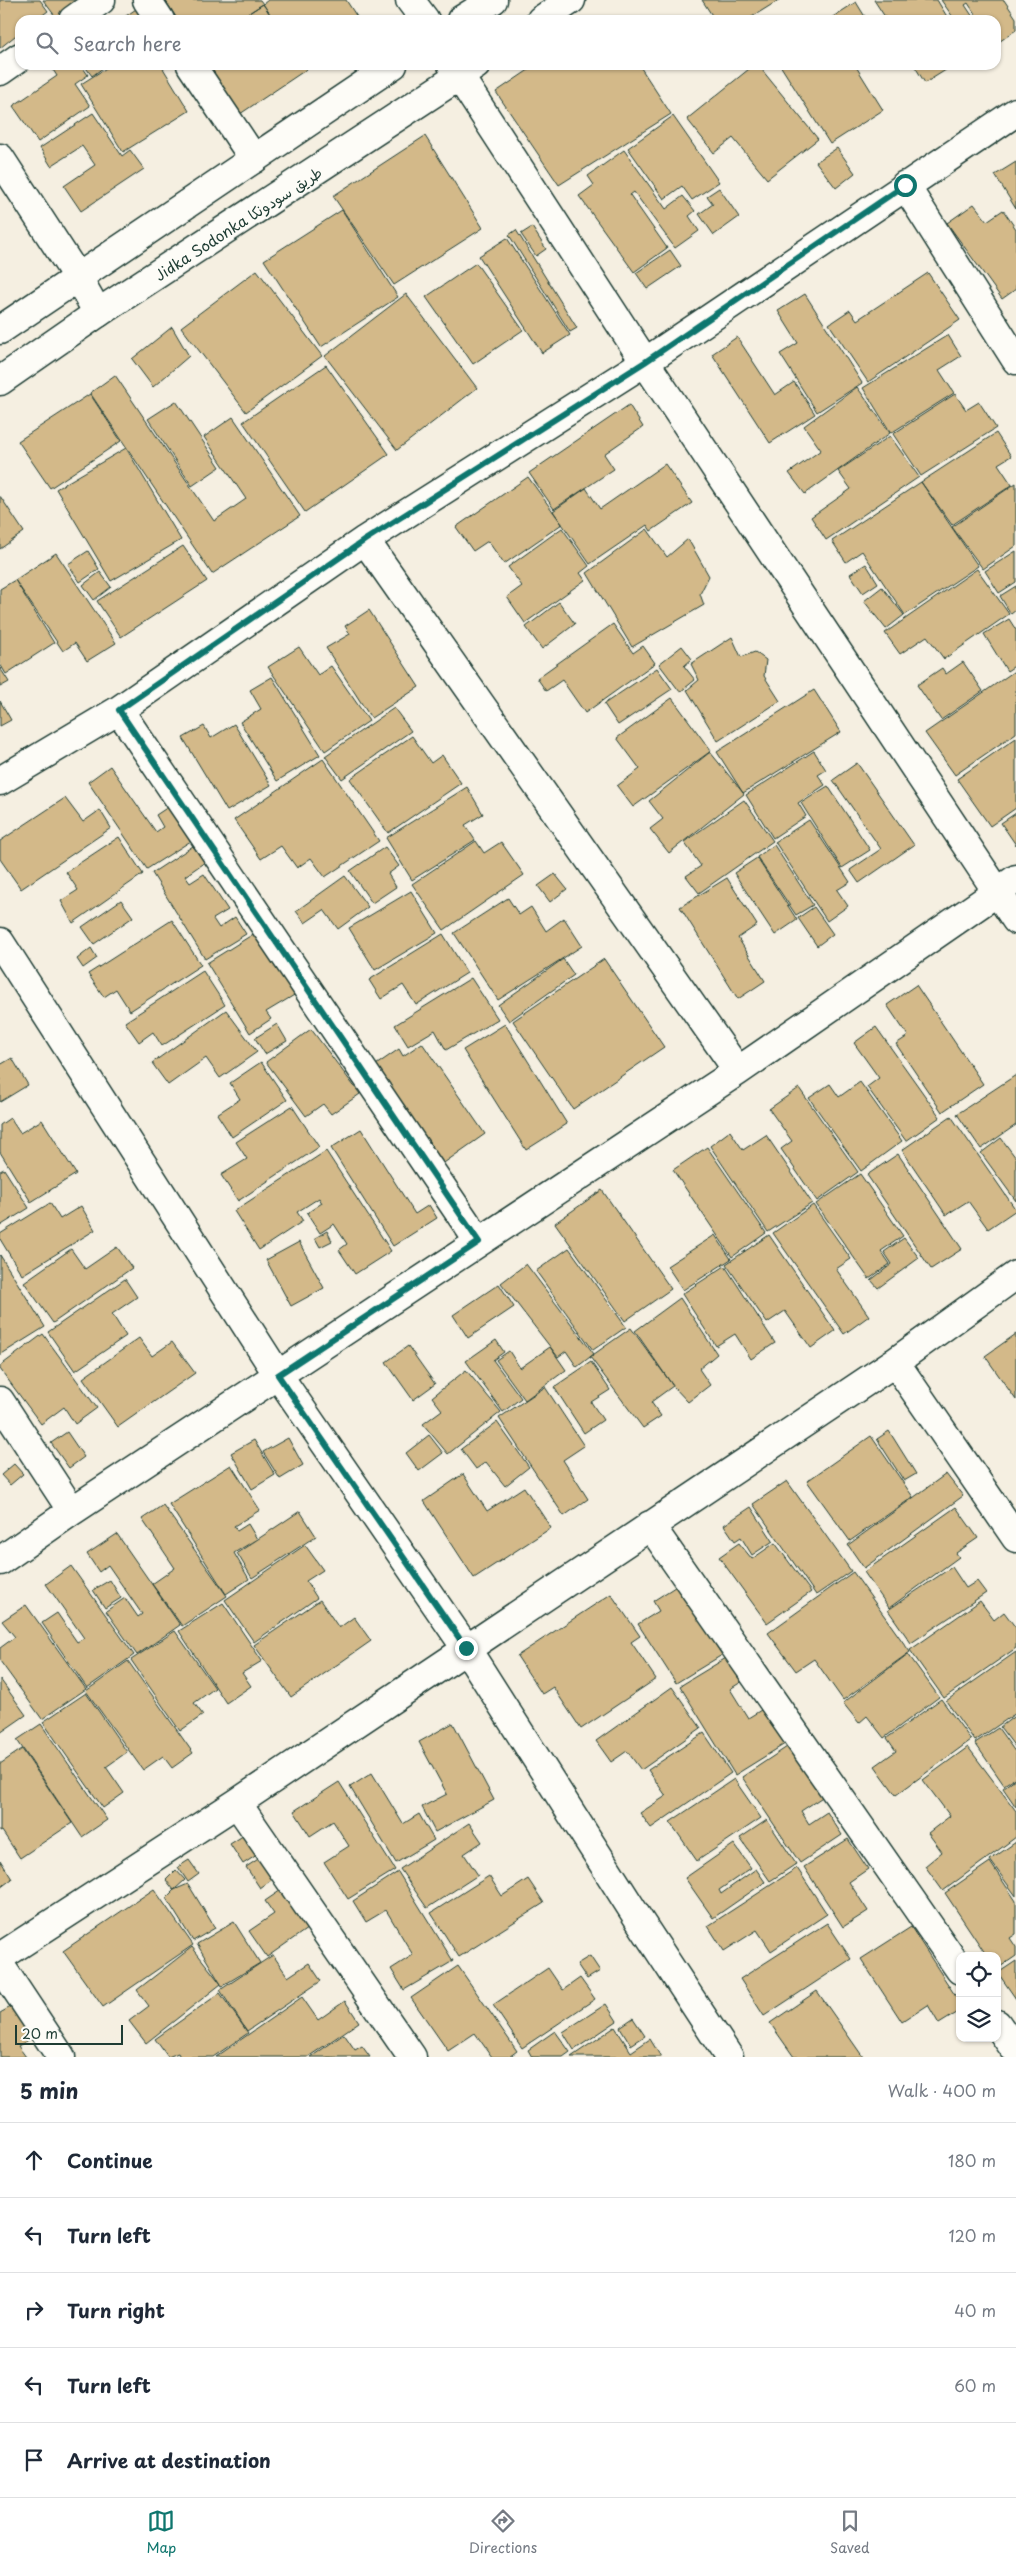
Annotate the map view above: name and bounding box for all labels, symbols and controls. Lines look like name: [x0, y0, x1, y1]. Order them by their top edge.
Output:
search box: [15, 15, 1001, 70]
icon: search: [33, 29, 61, 57]
text: Search here: [73, 29, 182, 57]
street label: Jidka Sodonka طريق سودونكا: [150, 160, 326, 286]
route start: [894, 174, 917, 197]
route end: [455, 1637, 478, 1660]
map controls: [956, 1952, 1001, 2042]
button: locate: [956, 1952, 1001, 1997]
button: layers: [956, 1997, 1001, 2042]
scale bar: [15, 2022, 122, 2045]
text: 20 m: [22, 2023, 58, 2044]
text: 5 min: [20, 2074, 78, 2106]
text: Walk · 400 m: [888, 2078, 996, 2102]
icon: ahead: [20, 2146, 48, 2174]
text: Continue: [67, 2146, 153, 2174]
text: 180 m: [948, 2148, 996, 2172]
icon: left: [20, 2221, 48, 2249]
text: Turn left: [67, 2221, 151, 2249]
text: 120 m: [949, 2223, 996, 2247]
icon: right: [20, 2296, 48, 2324]
text: Turn right: [67, 2296, 165, 2324]
text: 40 m: [954, 2298, 996, 2322]
icon: left: [20, 2371, 48, 2399]
text: Turn left: [67, 2371, 151, 2399]
text: 60 m: [954, 2373, 996, 2397]
icon: arrive: [20, 2446, 48, 2474]
text: Arrive at destination: [67, 2446, 271, 2474]
tab: Map: [146, 2507, 176, 2558]
tab: Directions: [469, 2507, 537, 2558]
tab: Saved: [830, 2507, 870, 2558]

